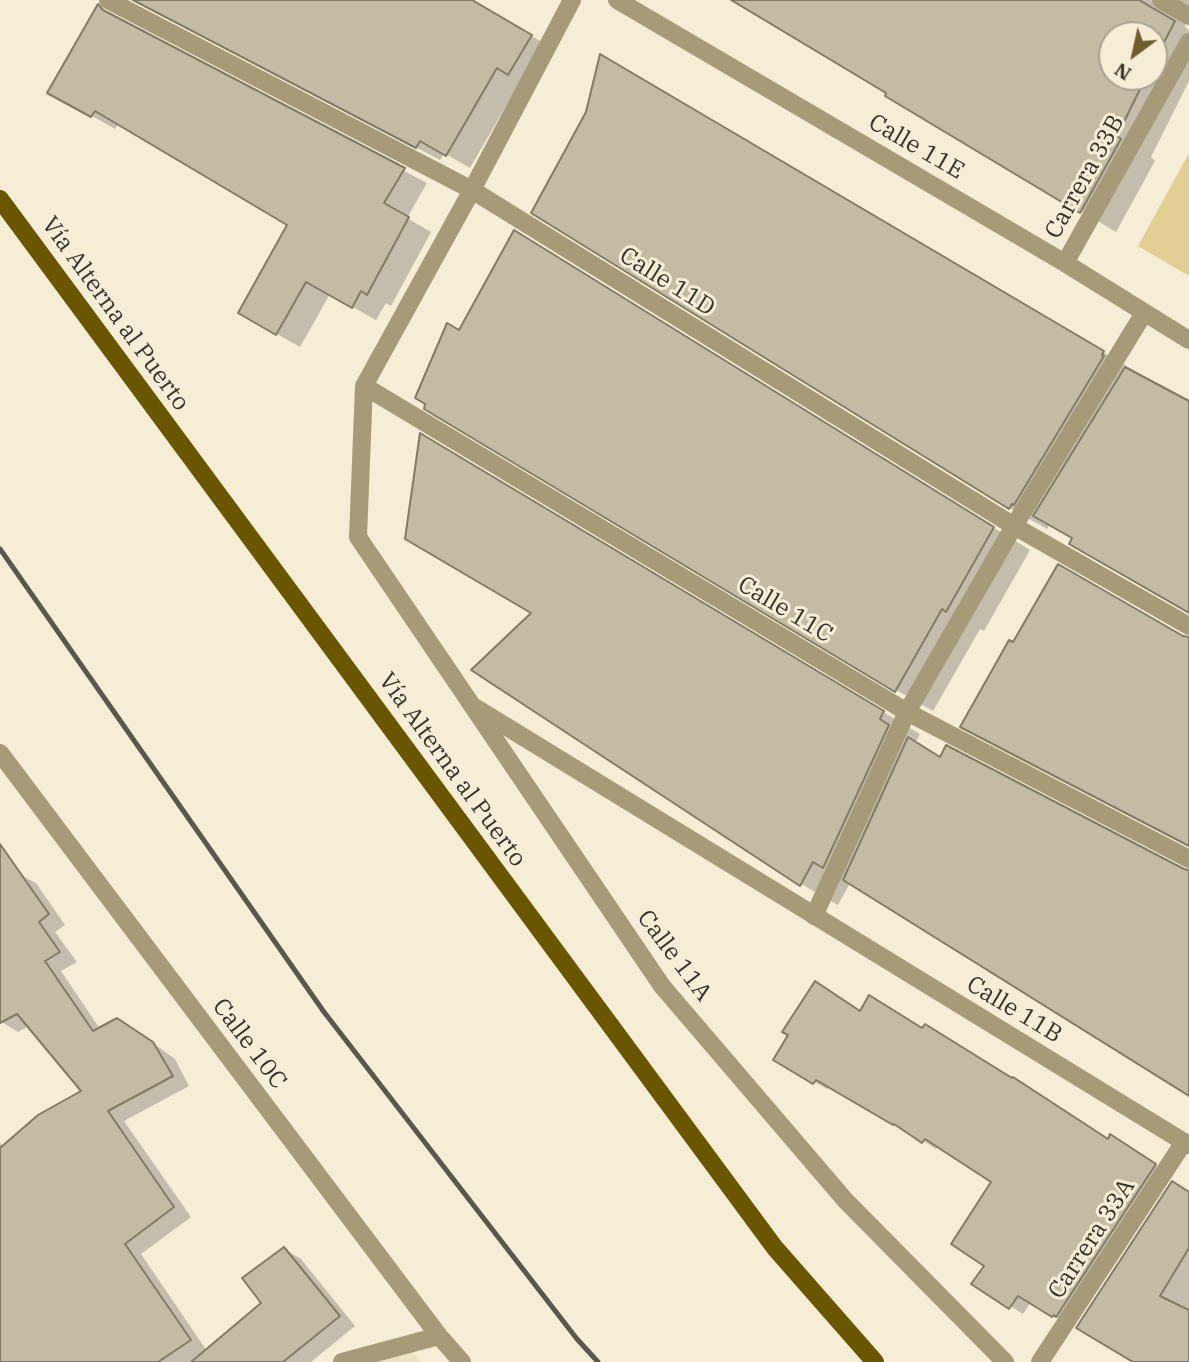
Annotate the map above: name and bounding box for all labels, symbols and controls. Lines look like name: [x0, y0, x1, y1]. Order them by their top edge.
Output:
north arrow: [1098, 21, 1168, 91]
text: N: [1110, 58, 1135, 86]
street label: Calle 11E: [863, 108, 969, 186]
street label: Carrera 33B: [1039, 110, 1131, 244]
street label: Vía Alterna al Puerto: [35, 211, 195, 417]
street label: Calle 11D: [614, 241, 720, 323]
street label: Calle 11C: [732, 570, 838, 650]
street label: Vía Alterna al Puerto: [372, 667, 532, 873]
street label: Calle 11A: [630, 905, 718, 1007]
street label: Calle 11B: [961, 970, 1067, 1050]
street label: Calle 10C: [206, 993, 292, 1095]
street label: Carrera 33A: [1043, 1174, 1141, 1304]

